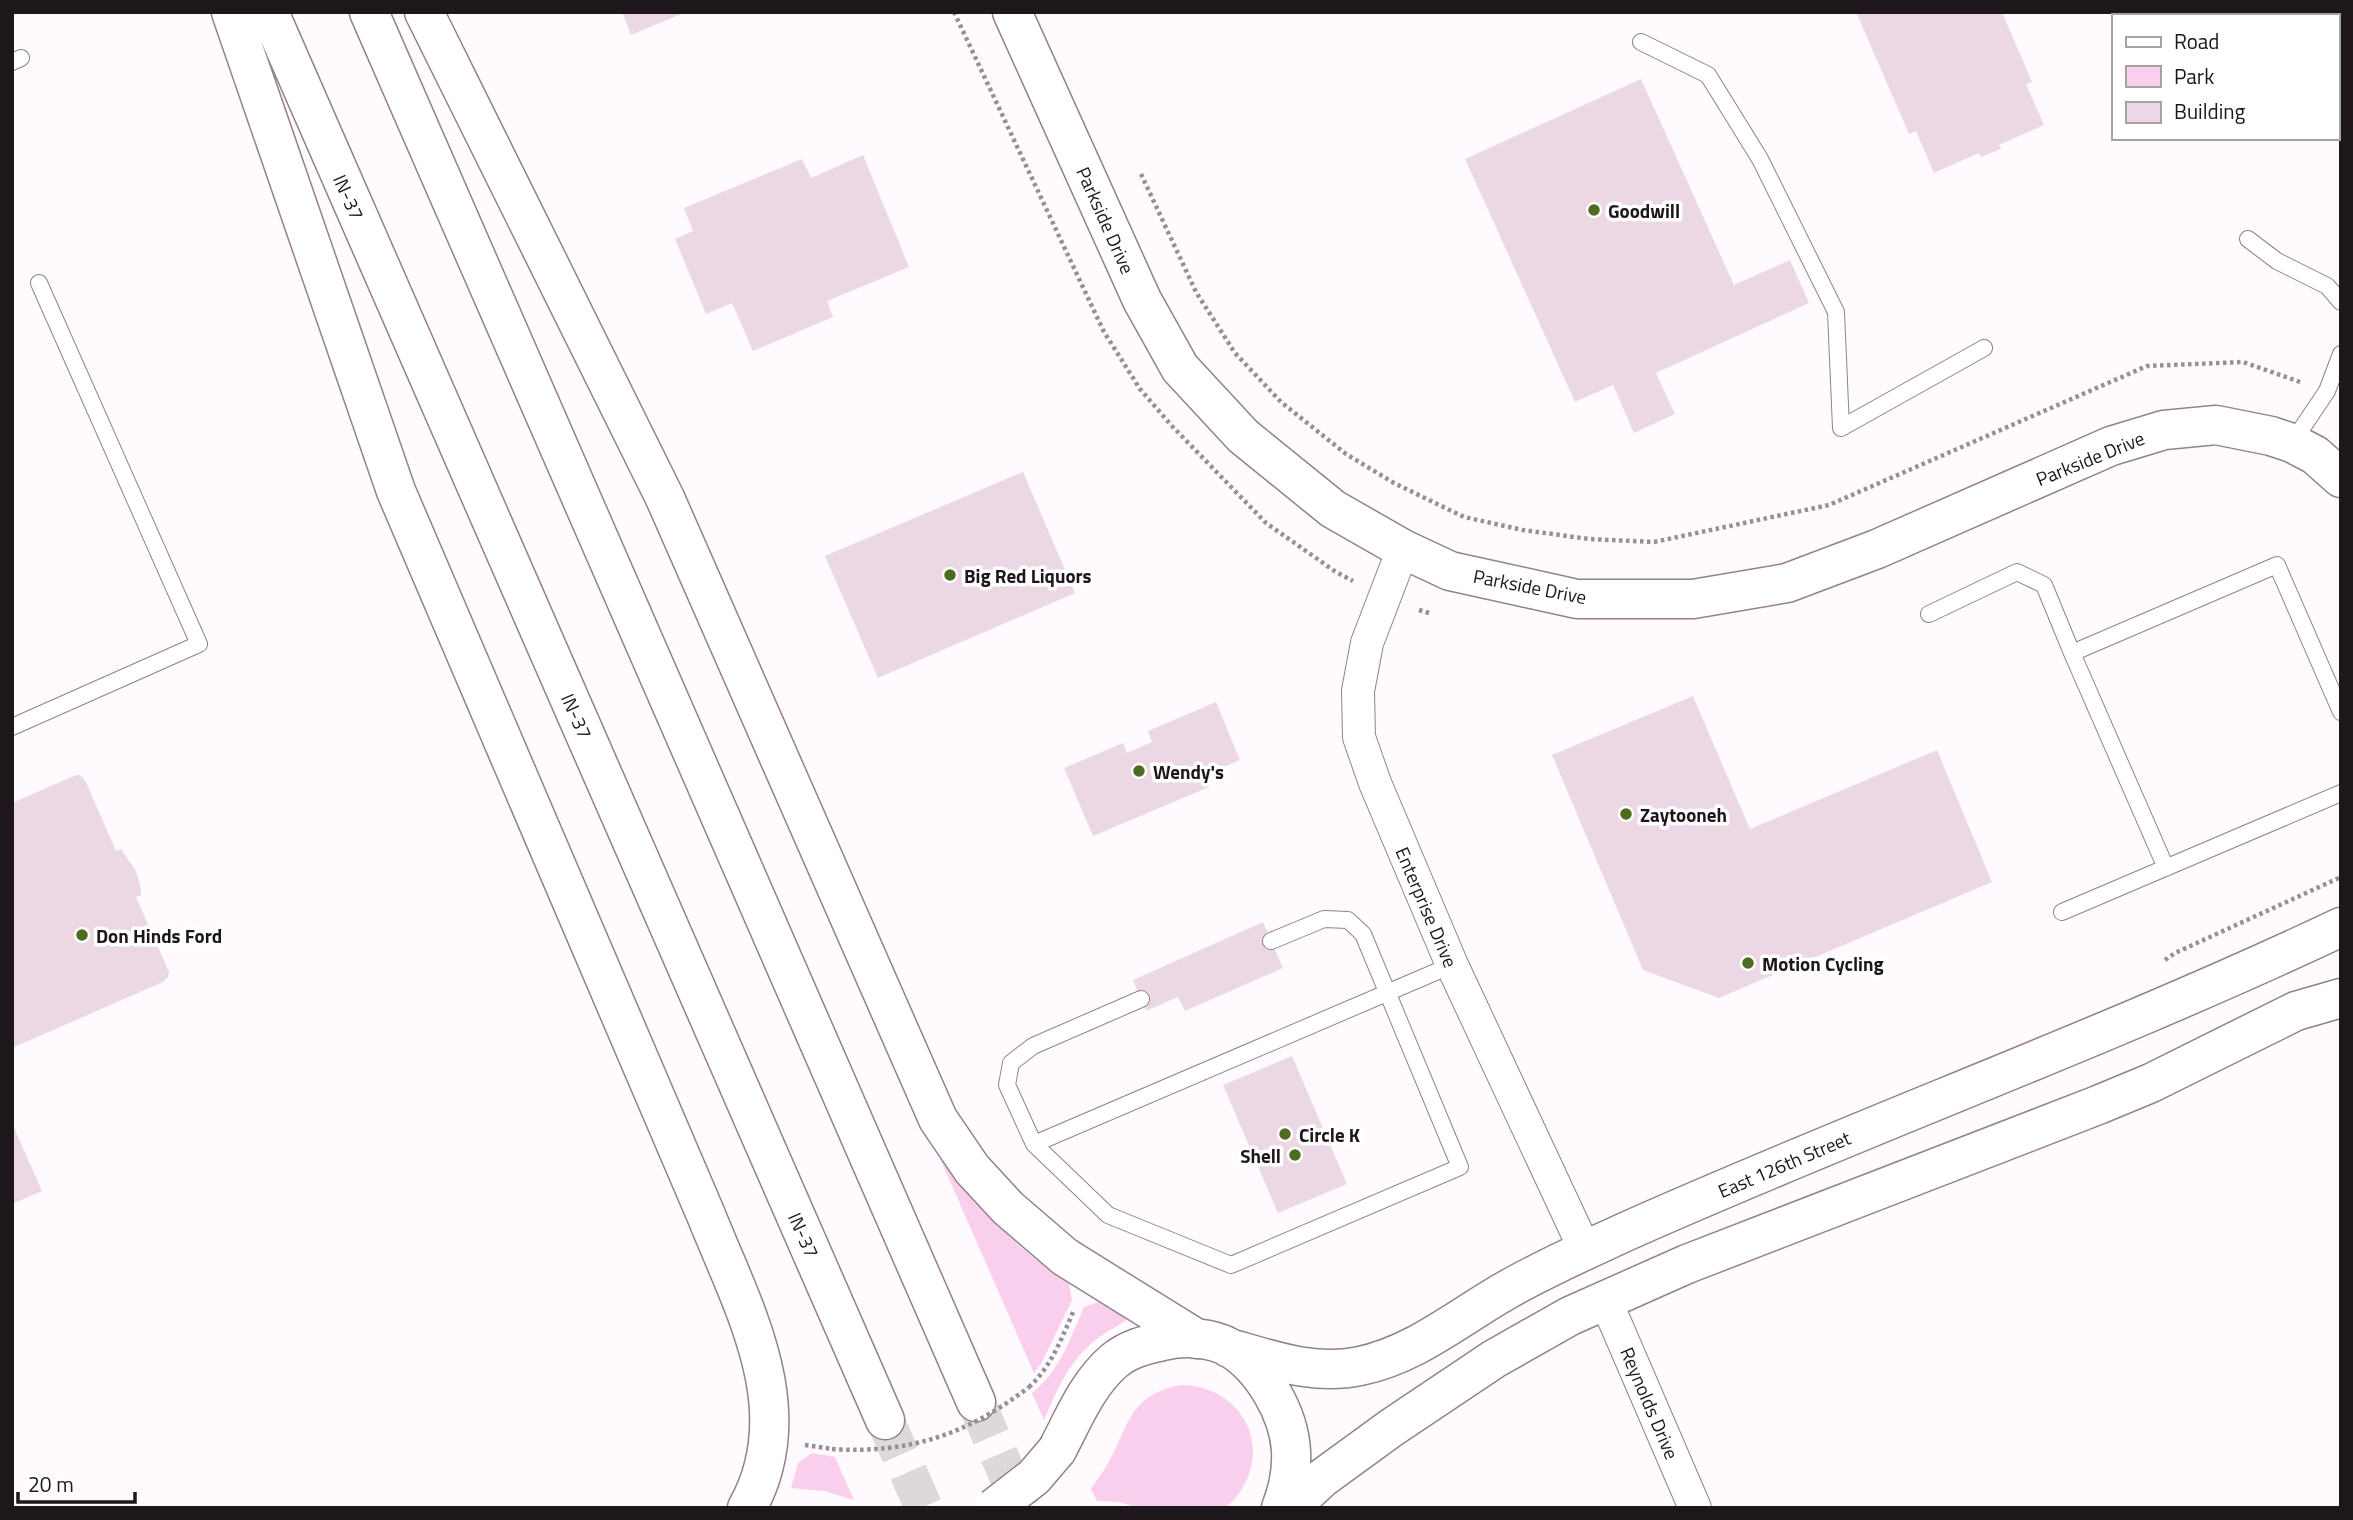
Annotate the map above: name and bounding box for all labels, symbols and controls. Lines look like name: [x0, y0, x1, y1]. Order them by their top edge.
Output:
legend: [2112, 14, 2339, 140]
text: Road: [2174, 25, 2219, 57]
text: Park: [2174, 60, 2214, 92]
text: Building: [2174, 95, 2246, 127]
street label: Parkside Drive: [1069, 162, 1143, 278]
street label: IN-37: [326, 170, 372, 224]
place label: Goodwill: [1608, 196, 1680, 225]
marker: Goodwill: [1586, 202, 1602, 218]
street label: Parkside Drive: [2031, 423, 2149, 493]
place label: Big Red Liquors: [964, 561, 1092, 590]
street label: Parkside Drive: [1471, 561, 1589, 611]
marker: Big Red Liquors: [942, 567, 958, 583]
street label: IN-37: [554, 689, 600, 743]
place label: Wendy's: [1153, 757, 1224, 786]
marker: Wendy's: [1131, 763, 1147, 779]
place label: Zaytooneh: [1640, 800, 1727, 829]
marker: Zaytooneh: [1618, 806, 1634, 822]
street label: Enterprise Drive: [1389, 842, 1465, 972]
place label: Don Hinds Ford: [96, 921, 222, 950]
marker: Don Hinds Ford: [74, 927, 90, 943]
place label: Motion Cycling: [1762, 949, 1884, 978]
marker: Motion Cycling: [1740, 955, 1756, 971]
place label: Circle K: [1299, 1120, 1360, 1149]
street label: East 126th Street: [1713, 1123, 1855, 1205]
marker: Circle K: [1277, 1126, 1293, 1142]
place label: Shell: [1240, 1141, 1281, 1170]
marker: Shell: [1287, 1147, 1303, 1163]
street label: IN-37: [781, 1208, 827, 1262]
street label: Reynolds Drive: [1613, 1342, 1687, 1464]
scale bar: [18, 1460, 135, 1504]
text: 20 m: [28, 1468, 74, 1500]

